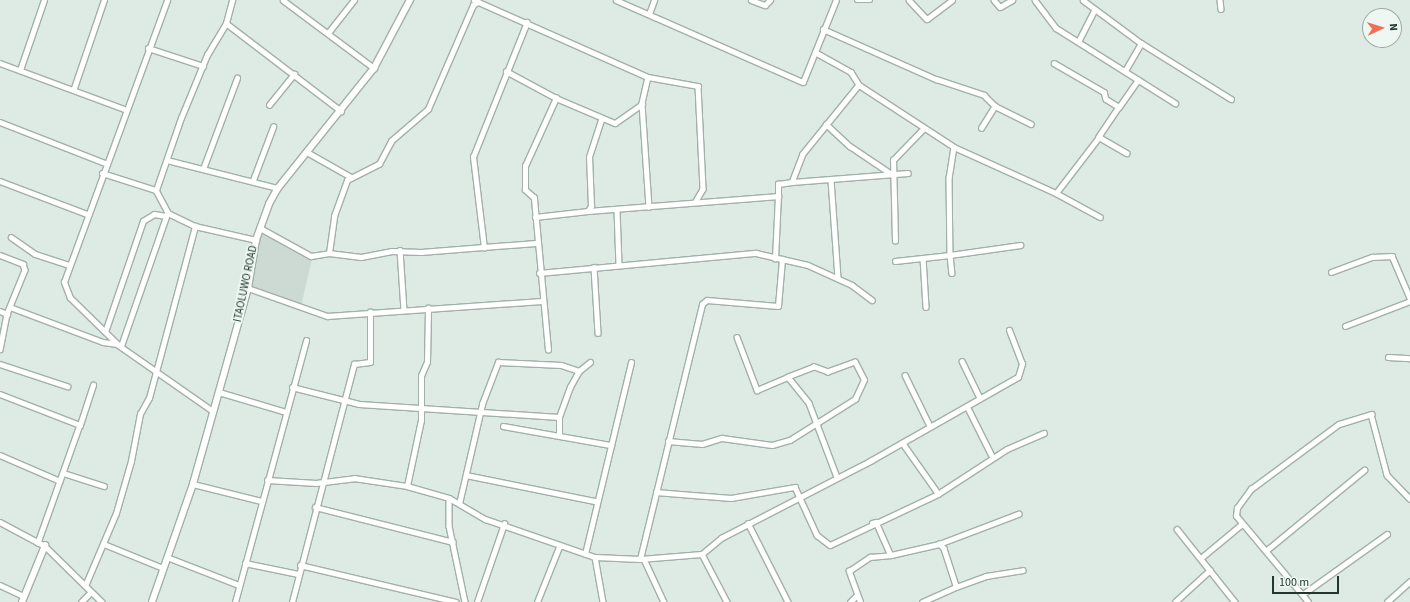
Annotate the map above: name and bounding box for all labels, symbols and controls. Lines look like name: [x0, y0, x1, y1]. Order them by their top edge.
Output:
north arrow: [1362, 8, 1402, 48]
text: N: [1386, 23, 1401, 31]
street label: ITAOLUWO ROAD: [231, 245, 261, 323]
scale bar: [1274, 568, 1341, 594]
text: 100 m: [1279, 574, 1309, 591]

